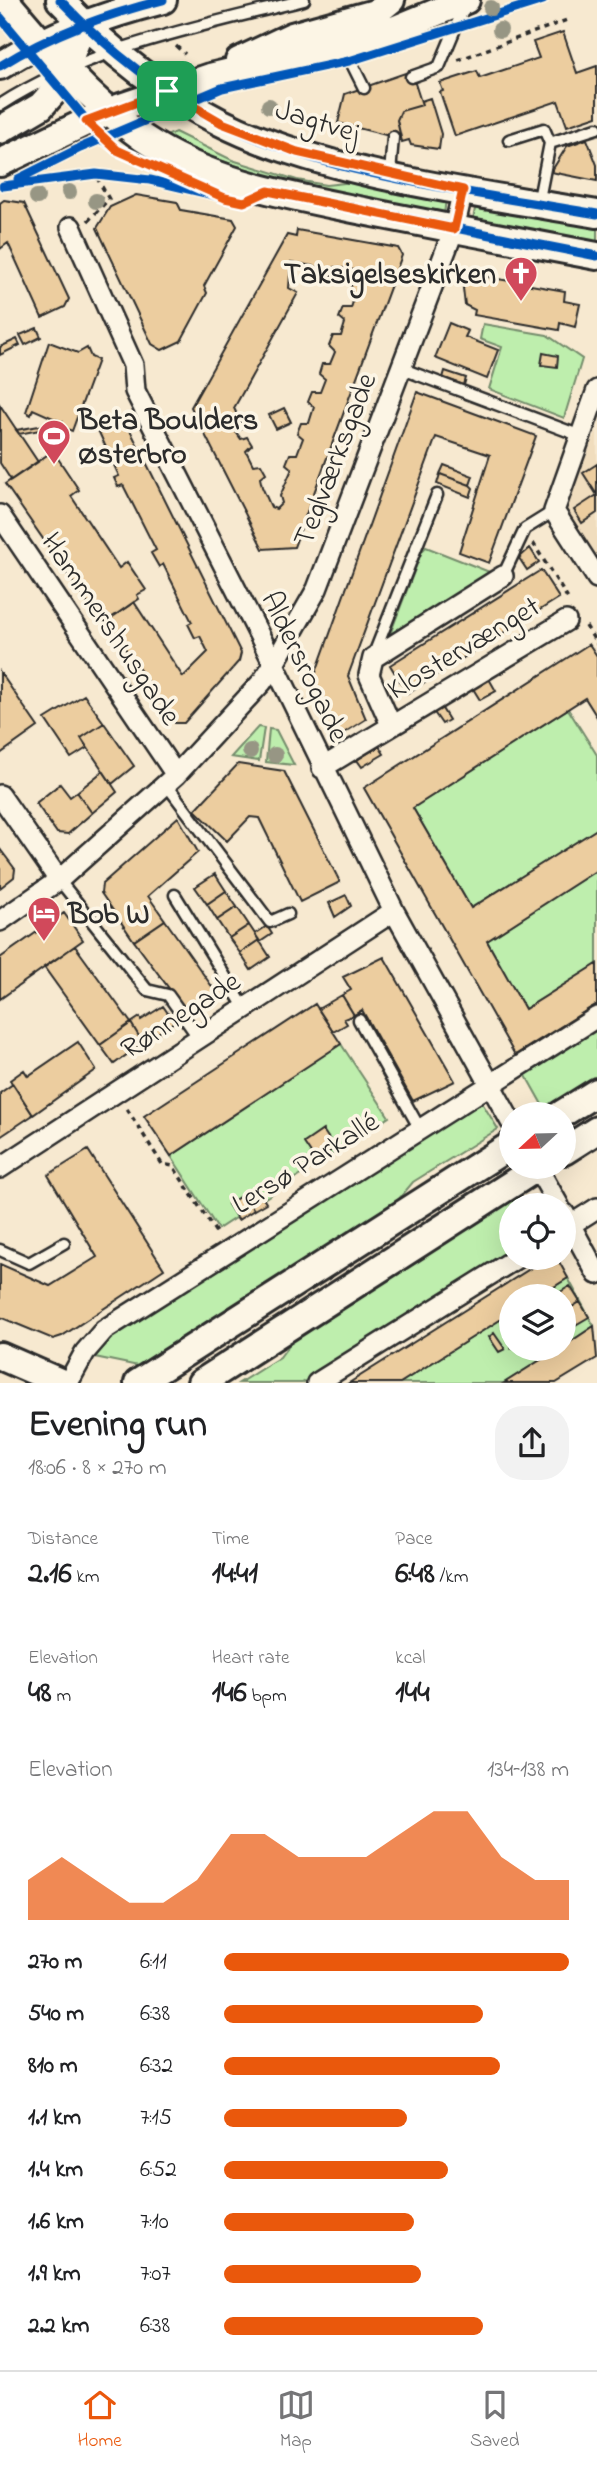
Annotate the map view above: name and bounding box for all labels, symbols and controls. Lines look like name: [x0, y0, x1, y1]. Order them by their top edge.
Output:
pin: [137, 61, 197, 121]
icon: arrive: [148, 72, 186, 110]
street label: Jagtvej: [269, 89, 366, 157]
place label: Taksigelseskirken: [284, 254, 496, 299]
church icon: Taksigelseskirken: [502, 254, 540, 303]
street label: Teglværksgade: [284, 366, 390, 553]
place label: Beta Boulders Østerbro: [76, 400, 258, 478]
sports icon: Beta Boulders Østerbro: [35, 417, 73, 466]
street label: Hammershusgade: [28, 524, 191, 736]
street label: Aldersrogade: [248, 584, 359, 751]
street label: Klostervænget: [380, 586, 550, 713]
hotel icon: Bob W: [25, 894, 63, 943]
place label: Bob W: [66, 894, 149, 938]
street label: Rønnegade: [113, 961, 251, 1072]
street label: Lersø Parkallé: [224, 1102, 389, 1227]
north arrow: [499, 1102, 576, 1180]
map controls: [499, 1102, 576, 1361]
button: locate: [499, 1193, 576, 1270]
button: layers: [499, 1284, 576, 1361]
text: Evening run: [28, 1398, 207, 1454]
button: share: [495, 1406, 569, 1480]
text: 18:06 · 8 × 270 m: [28, 1452, 167, 1485]
text: Distance: [28, 1526, 98, 1553]
text: Time: [212, 1526, 249, 1553]
text: Pace: [395, 1526, 432, 1553]
text: 2.16: [28, 1553, 72, 1597]
text: 14:41: [212, 1553, 258, 1597]
text: 6:48: [395, 1553, 435, 1597]
text: km: [72, 1564, 100, 1591]
text: /km: [435, 1564, 468, 1591]
text: Elevation: [28, 1645, 98, 1672]
text: Heart rate: [212, 1645, 290, 1672]
text: kcal: [395, 1645, 426, 1672]
text: 48: [28, 1672, 52, 1716]
text: 146: [212, 1672, 247, 1716]
text: 144: [395, 1672, 430, 1716]
text: m: [52, 1683, 71, 1710]
text: bpm: [247, 1683, 287, 1710]
text: Elevation: [28, 1754, 113, 1787]
text: 134–138 m: [487, 1754, 569, 1787]
text: 270 m: [28, 1946, 82, 1979]
text: 6:11: [140, 1946, 167, 1979]
text: 540 m: [28, 1998, 84, 2031]
text: 6:38: [140, 1998, 170, 2031]
text: 810 m: [28, 2050, 77, 2083]
text: 6:32: [140, 2050, 173, 2083]
text: 1.1 km: [28, 2102, 81, 2135]
text: 7:15: [140, 2102, 172, 2135]
text: 1.4 km: [28, 2154, 83, 2187]
text: 6:52: [140, 2154, 177, 2187]
text: 1.6 km: [28, 2206, 84, 2239]
text: 7:10: [140, 2206, 169, 2239]
text: 1.9 km: [28, 2258, 81, 2291]
text: 7:07: [140, 2258, 171, 2291]
text: 2.2 km: [28, 2310, 89, 2343]
text: 6:38: [140, 2310, 170, 2343]
tab: Home: [78, 2386, 122, 2455]
tab: Map: [277, 2386, 315, 2455]
tab: Saved: [470, 2386, 519, 2455]

